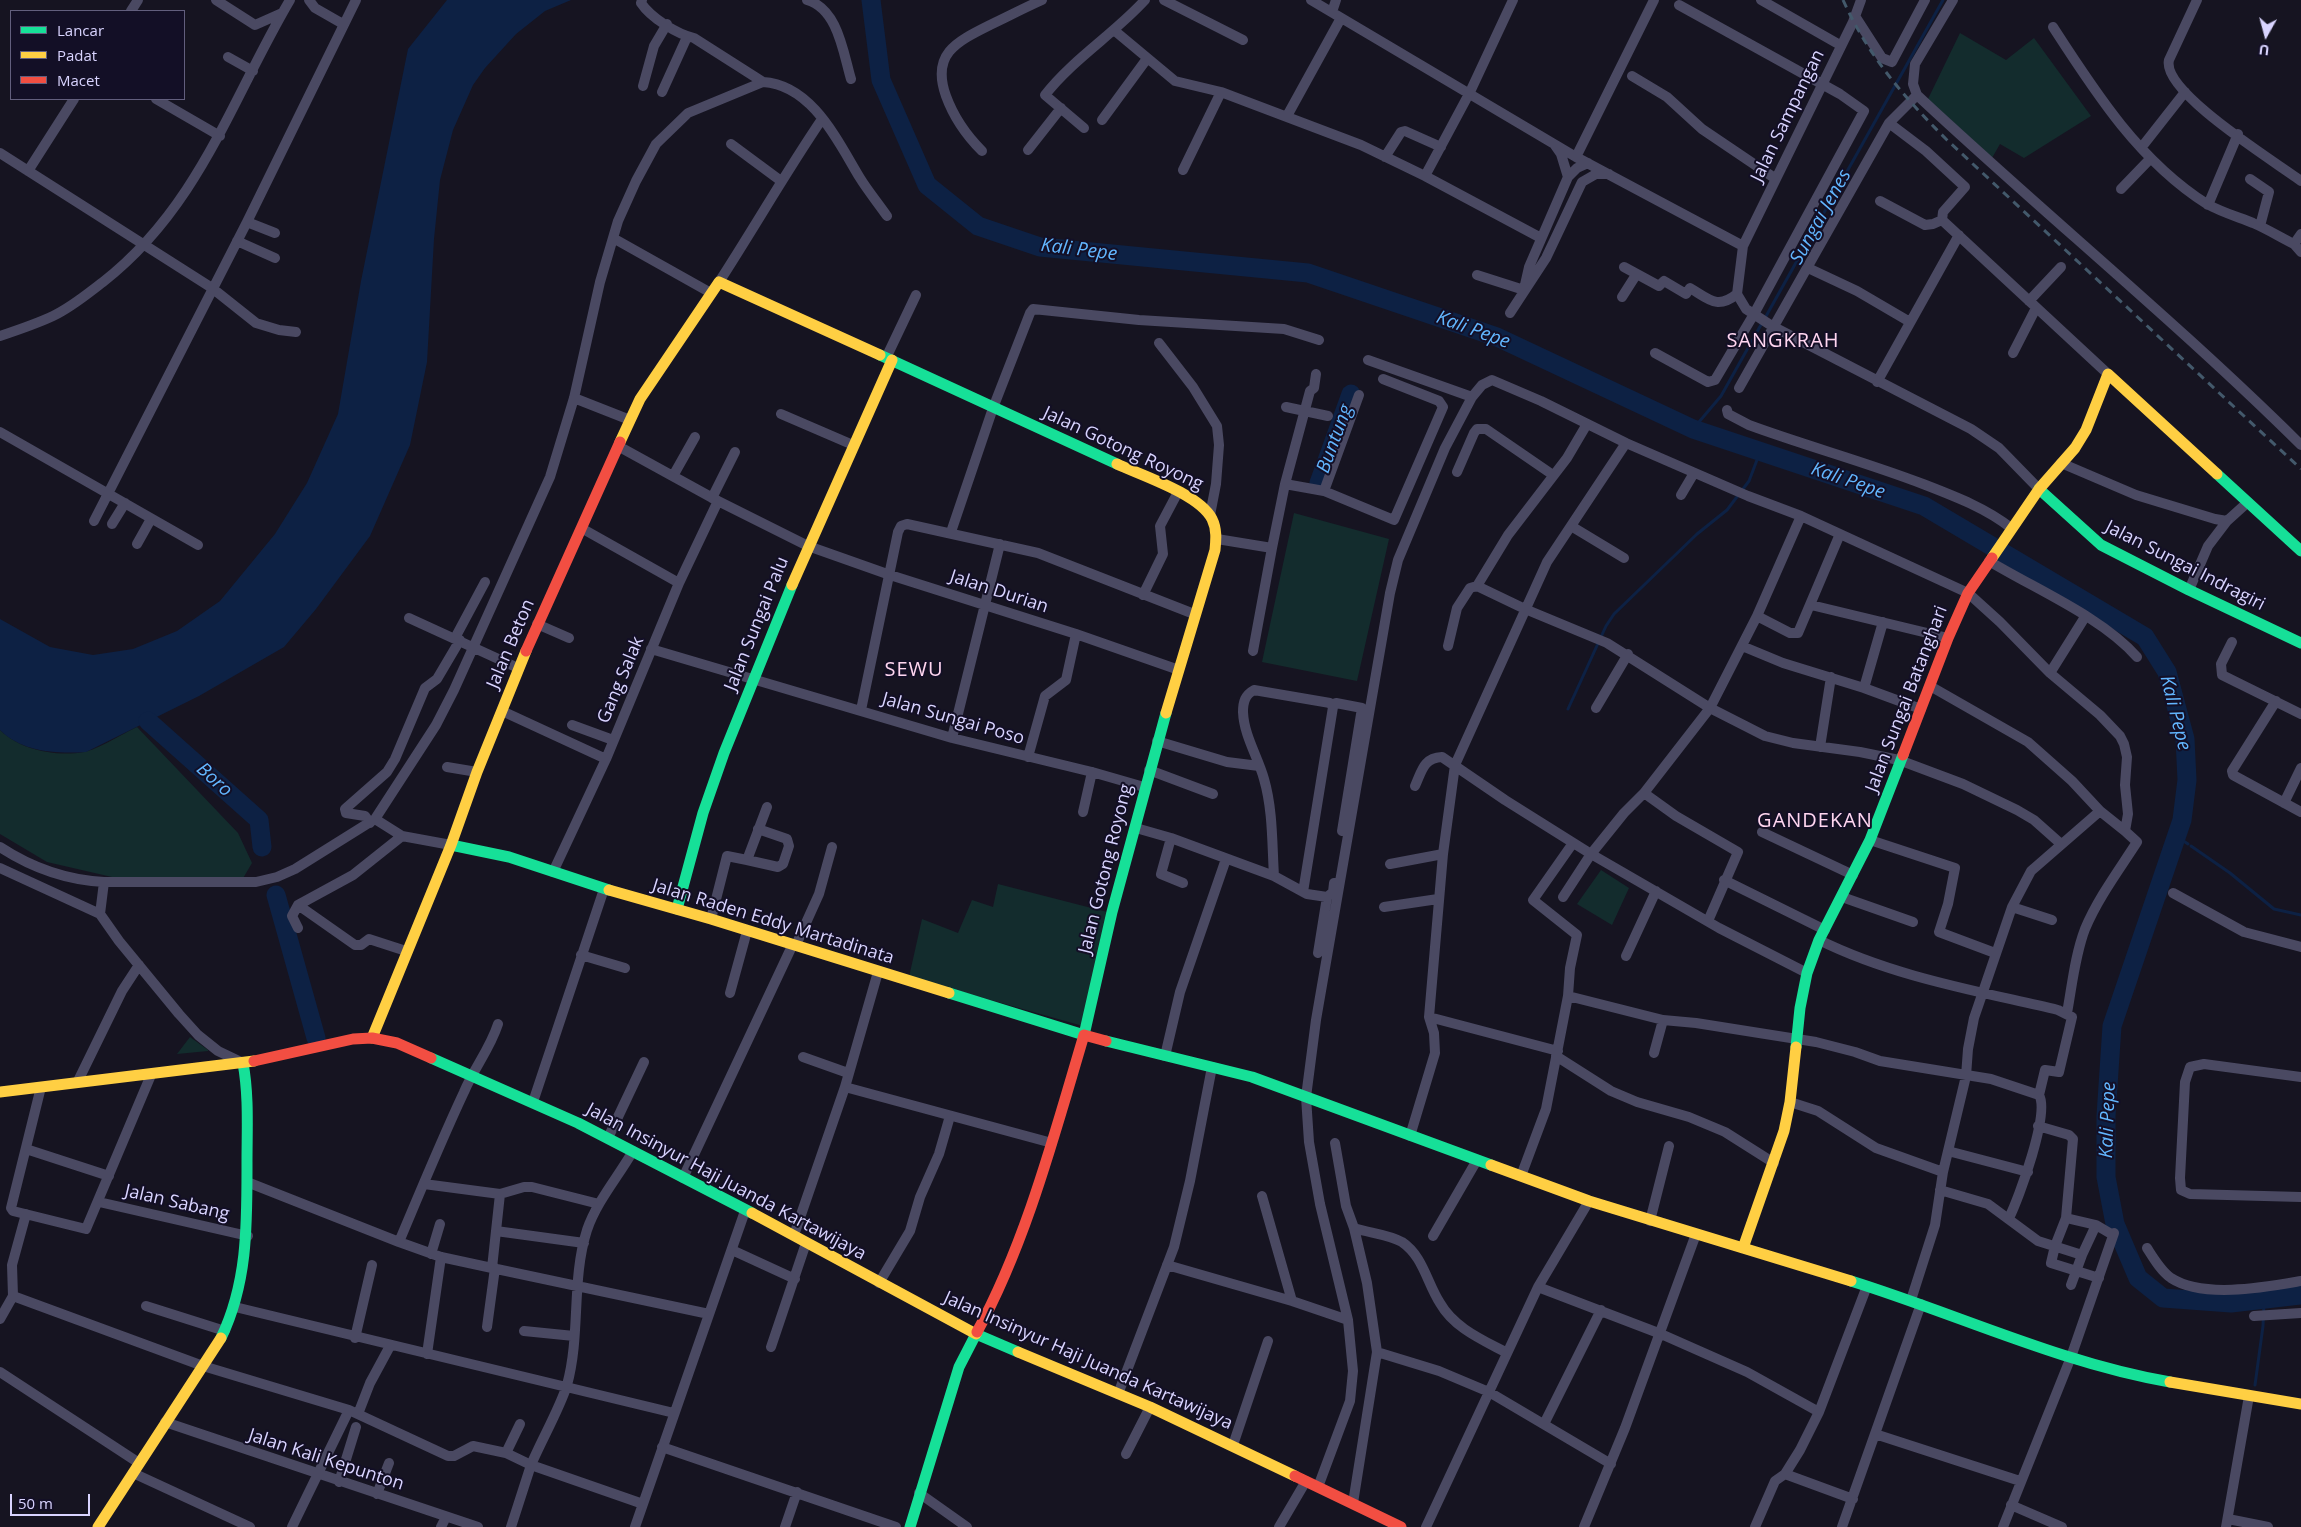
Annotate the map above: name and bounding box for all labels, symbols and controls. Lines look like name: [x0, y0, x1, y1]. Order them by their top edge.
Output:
legend: [10, 10, 185, 100]
north arrow: [2241, 10, 2291, 60]
text: Lancar: [57, 20, 104, 40]
text: U: [2258, 40, 2271, 60]
text: Padat: [57, 45, 97, 65]
street label: Jalan Sampangan: [1747, 46, 1829, 186]
text: Macet: [57, 70, 100, 90]
water label: Sungai Jenes: [1786, 166, 1856, 268]
water label: Kali Pepe: [1040, 234, 1118, 266]
water label: Kali Pepe: [1433, 306, 1513, 354]
district label: SANGKRAH: [1725, 329, 1841, 353]
street label: Jalan Gotong Royong: [1039, 402, 1207, 496]
water label: Buntung: [1312, 402, 1358, 476]
water label: Kali Pepe: [1808, 458, 1888, 504]
street label: Jalan Sungai Indragiri: [2101, 516, 2269, 616]
street label: Jalan Sungai Palu: [720, 554, 794, 694]
street label: Jalan Durian: [947, 566, 1051, 618]
street label: Jalan Beton: [482, 596, 540, 692]
street label: Jalan Sungai Batanghari: [1861, 603, 1953, 795]
street label: Gang Salak: [593, 633, 649, 727]
district label: SEWU: [884, 658, 944, 682]
water label: Kali Pepe: [2155, 673, 2195, 753]
street label: Jalan Sungai Poso: [879, 688, 1027, 750]
water label: Boro: [191, 758, 237, 802]
street label: Jalan Gotong Royong: [1074, 782, 1138, 956]
district label: GANDEKAN: [1756, 809, 1874, 833]
street label: Jalan Raden Eddy Martadinata: [649, 875, 897, 969]
water label: Kali Pepe: [2095, 1081, 2121, 1159]
street label: Jalan Insinyur Haji Juanda Kartawijaya: [582, 1099, 870, 1265]
street label: Jalan Sabang: [123, 1180, 231, 1226]
street label: Jalan Insinyur Haji Juanda Kartawijaya: [940, 1287, 1236, 1435]
street label: Jalan Kali Kepunton: [245, 1425, 407, 1495]
scale bar: [12, 1484, 92, 1516]
text: 50 m: [18, 1493, 53, 1513]

